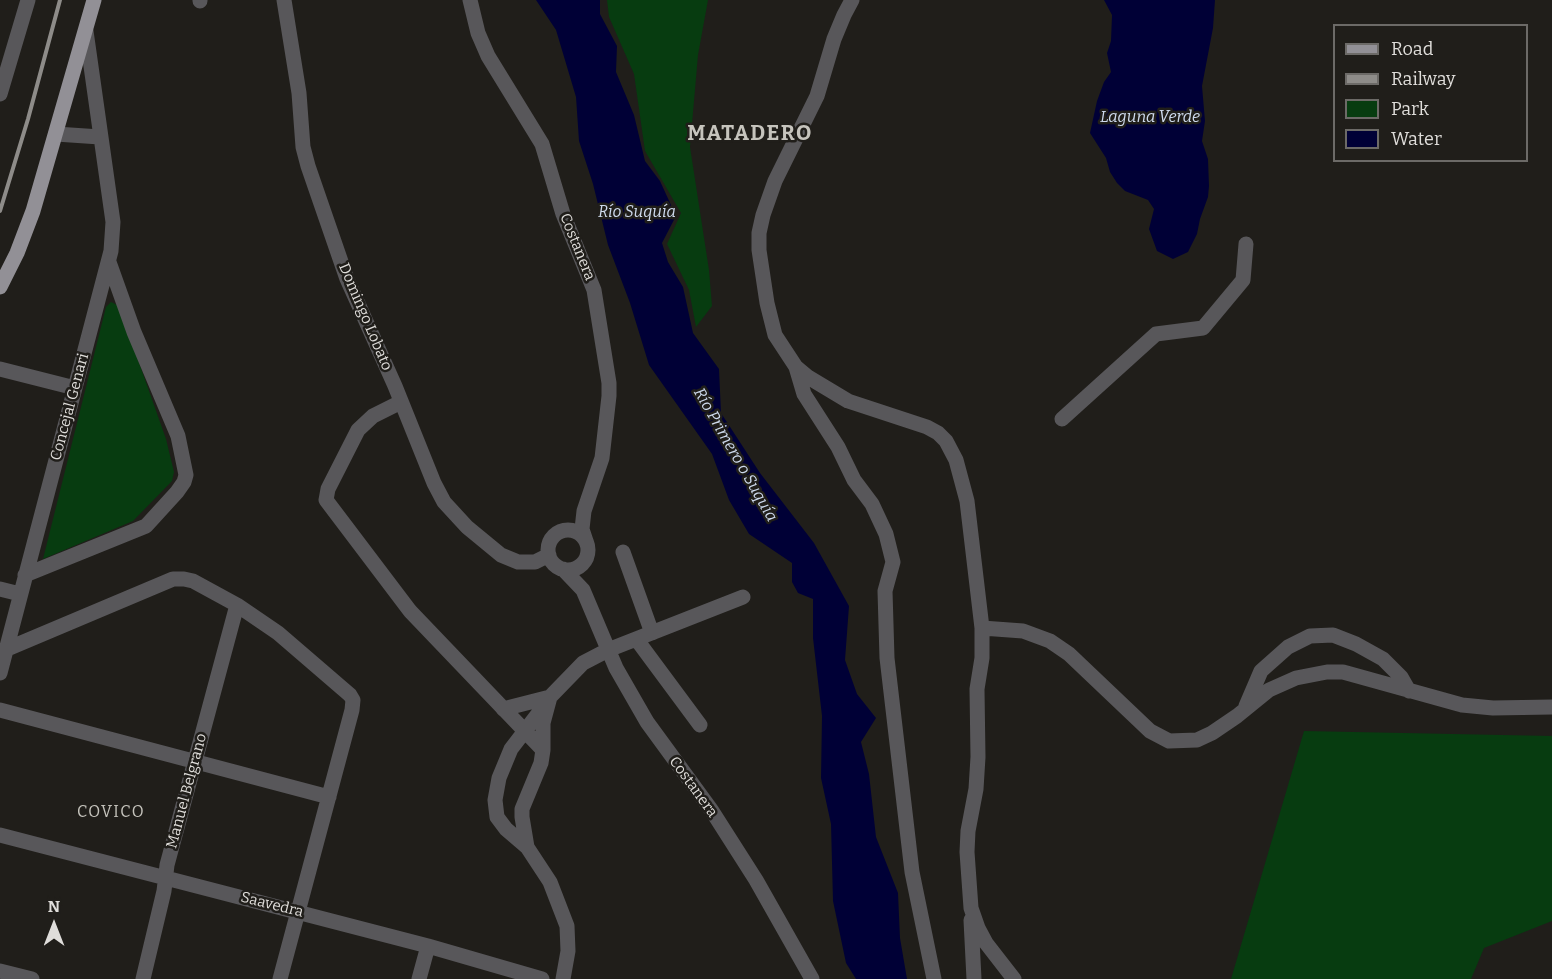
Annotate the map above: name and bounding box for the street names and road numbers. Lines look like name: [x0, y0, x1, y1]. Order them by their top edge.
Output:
street label: Costanera: [555, 211, 599, 283]
street label: Domingo Lobato: [334, 261, 396, 373]
street label: Concejal Genari: [47, 351, 93, 463]
street label: Manuel Belgrano: [163, 732, 211, 850]
street label: Costanera: [665, 753, 721, 821]
street label: Saavedra: [239, 889, 305, 921]

